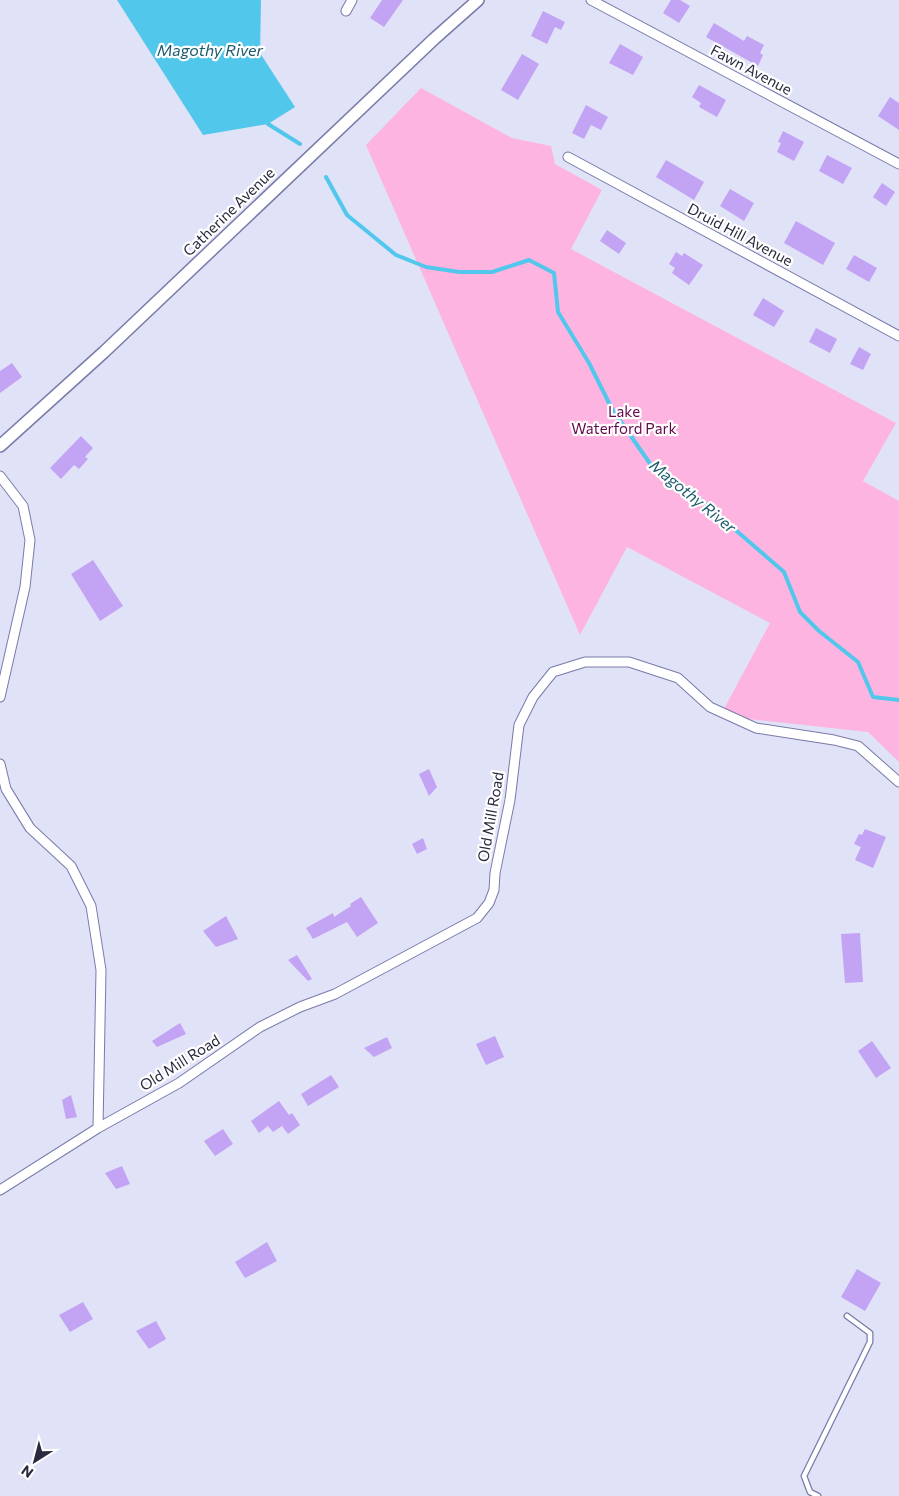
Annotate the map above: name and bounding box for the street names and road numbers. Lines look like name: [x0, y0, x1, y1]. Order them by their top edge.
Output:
street label: Fawn Avenue: [708, 40, 795, 98]
street label: Catherine Avenue: [179, 163, 278, 259]
street label: Druid Hill Avenue: [685, 199, 796, 269]
street label: Old Mill Road: [473, 770, 507, 863]
street label: Old Mill Road: [136, 1030, 223, 1094]

